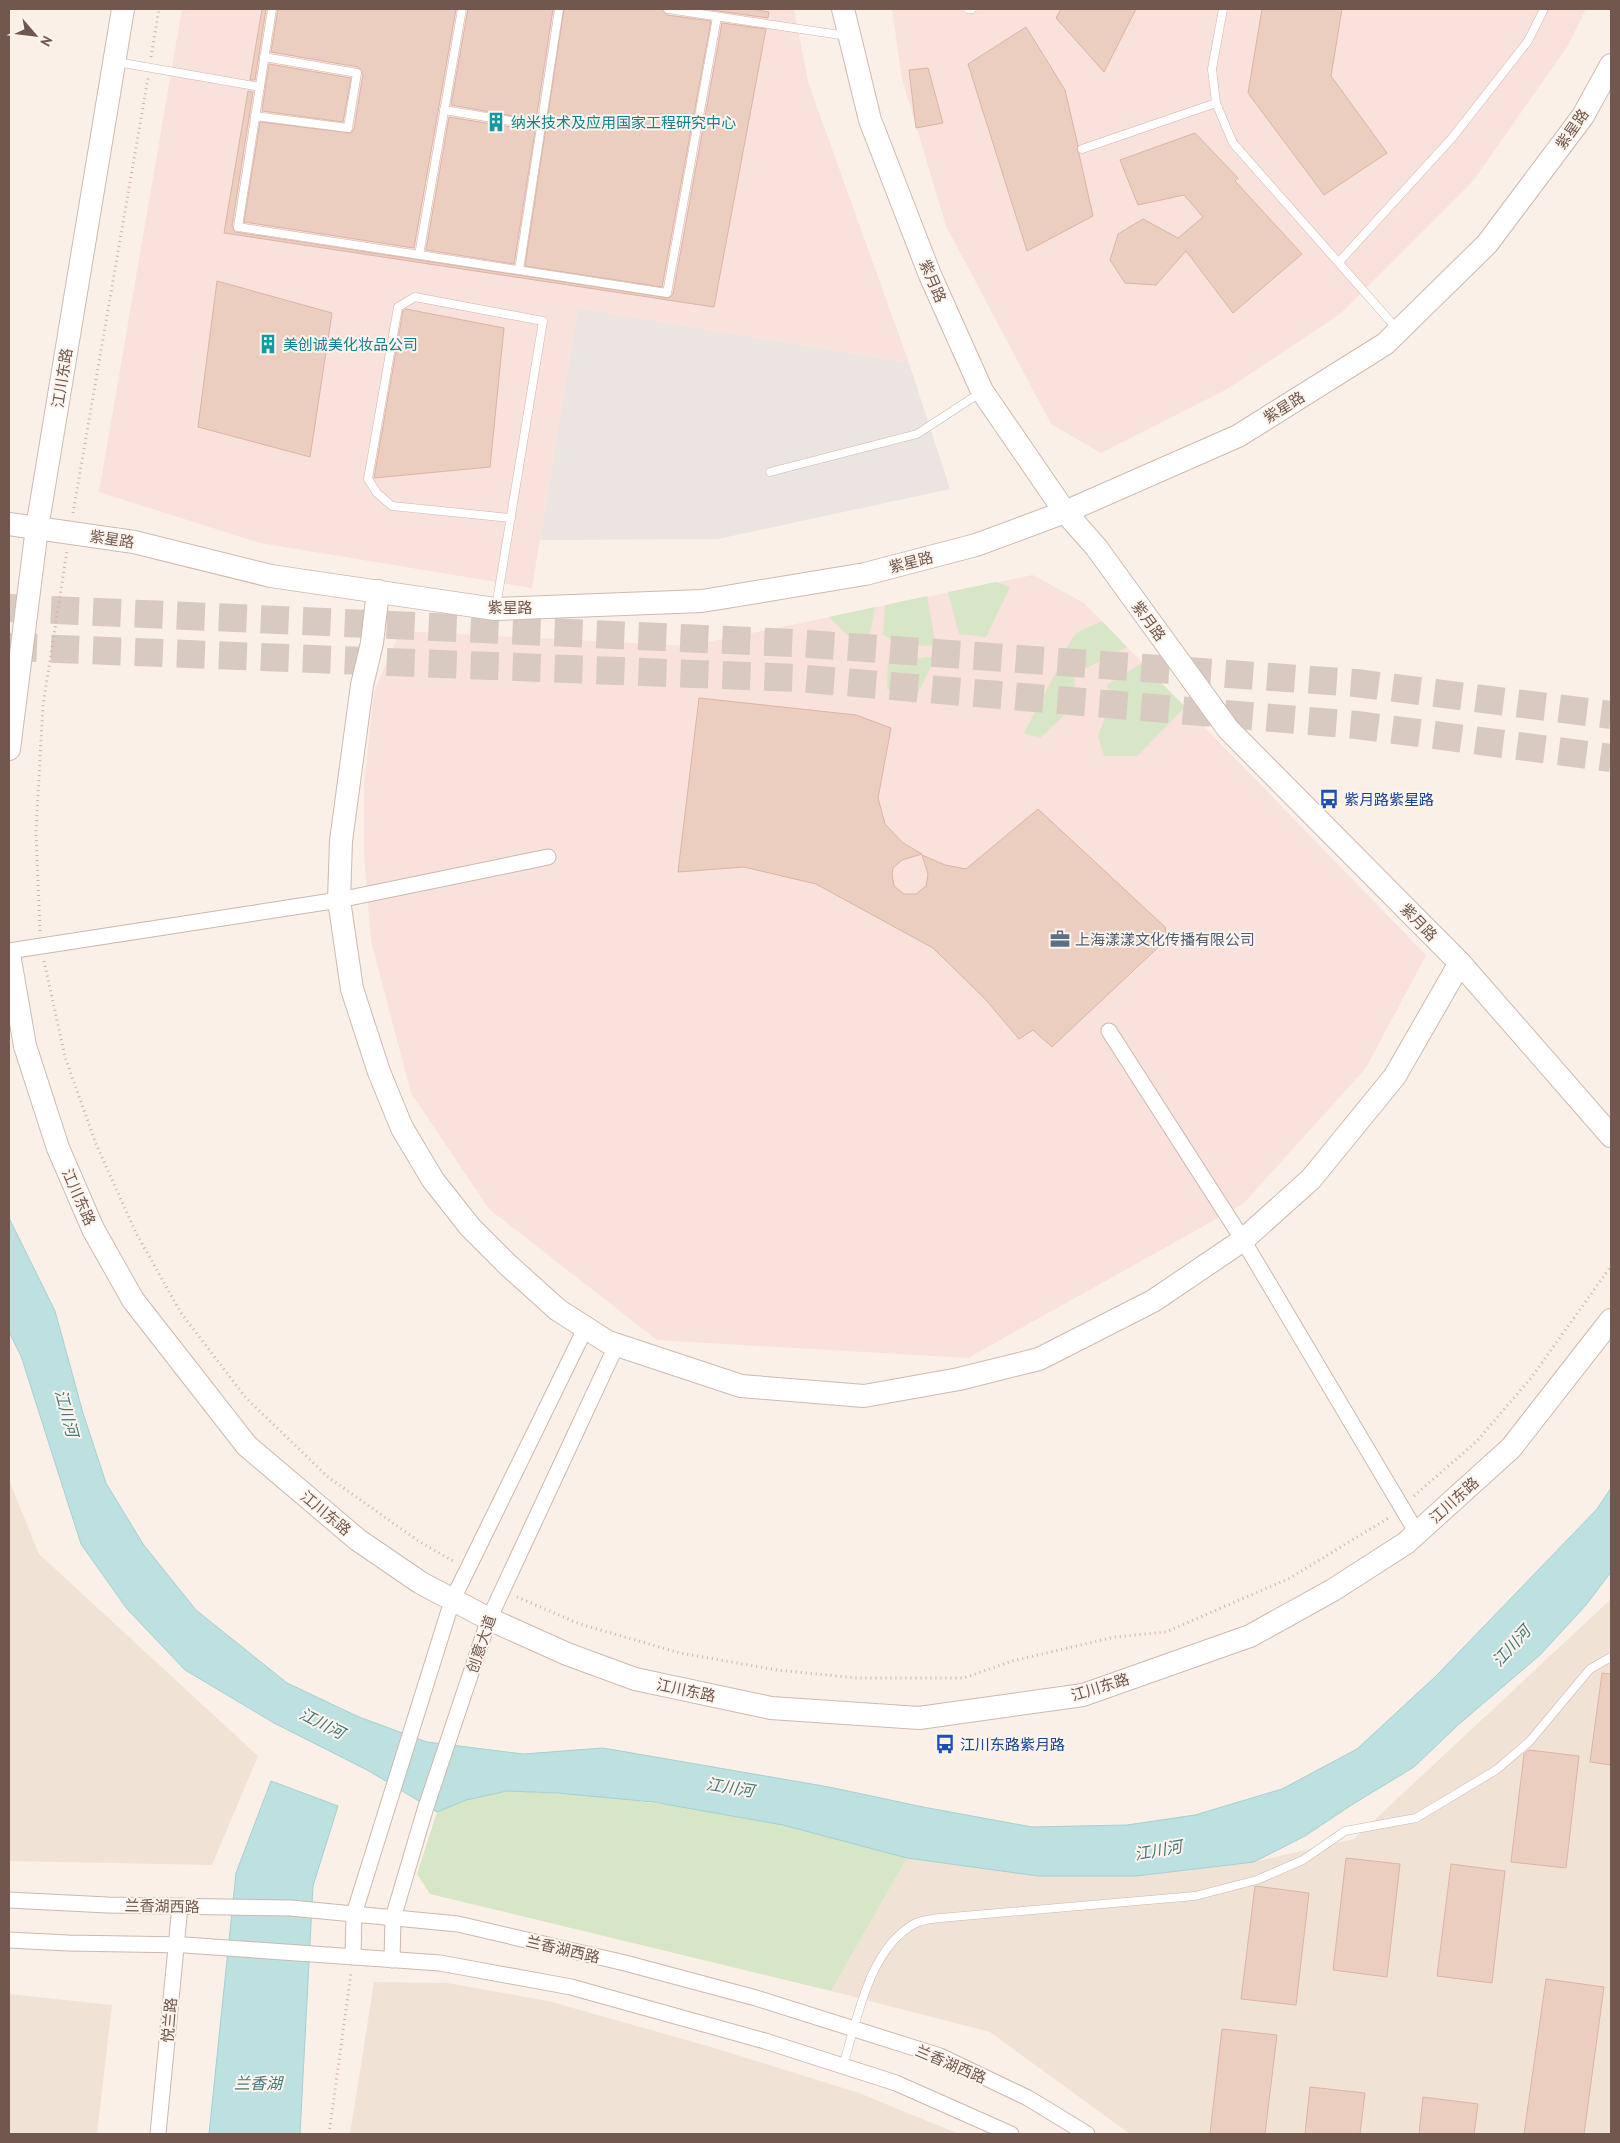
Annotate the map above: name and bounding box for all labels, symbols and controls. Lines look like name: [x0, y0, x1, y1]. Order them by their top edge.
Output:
north arrow: [10, 10, 60, 60]
text: N: [36, 33, 57, 49]
street label: 紫星路: [1551, 105, 1593, 153]
building icon: 纳米技术及应用国家工程研究中心: [485, 111, 507, 133]
place label: 纳米技术及应用国家工程研究中心: [511, 113, 736, 132]
street label: 紫月路: [915, 257, 951, 305]
building icon: 美创诚美化妆品公司: [257, 333, 279, 355]
place label: 美创诚美化妆品公司: [283, 335, 418, 354]
street label: 江川东路: [48, 347, 76, 409]
street label: 紫星路: [1260, 387, 1308, 427]
street label: 紫星路: [88, 526, 136, 552]
street label: 紫星路: [887, 547, 935, 577]
street label: 紫月路: [1128, 597, 1170, 645]
street label: 紫星路: [487, 598, 533, 617]
bus stop icon: 紫月路紫星路: [1318, 788, 1340, 810]
place label: 紫月路紫星路: [1344, 790, 1434, 809]
street label: 紫月路: [1397, 899, 1441, 945]
office icon: 上海漾漾文化传播有限公司: [1049, 928, 1071, 950]
place label: 上海漾漾文化传播有限公司: [1075, 930, 1255, 949]
street label: 江川东路: [58, 1166, 100, 1228]
water label: 江川河: [51, 1387, 84, 1442]
street label: 江川东路: [1425, 1473, 1483, 1527]
street label: 江川东路: [297, 1486, 355, 1540]
street label: 创意大道: [462, 1613, 500, 1675]
water label: 江川河: [1488, 1619, 1536, 1671]
street label: 江川东路: [1069, 1669, 1131, 1705]
street label: 江川东路: [655, 1674, 717, 1706]
water label: 江川河: [296, 1703, 351, 1744]
bus stop icon: 江川东路紫月路: [934, 1733, 956, 1755]
place label: 江川东路紫月路: [960, 1735, 1065, 1754]
water label: 江川河: [705, 1773, 758, 1801]
water label: 江川河: [1133, 1835, 1186, 1864]
street label: 兰香湖西路: [124, 1896, 200, 1916]
street label: 兰香湖西路: [524, 1931, 602, 1967]
street label: 悦兰路: [158, 1997, 180, 2043]
street label: 兰香湖西路: [913, 2041, 989, 2087]
water label: 兰香湖: [234, 2073, 285, 2093]

